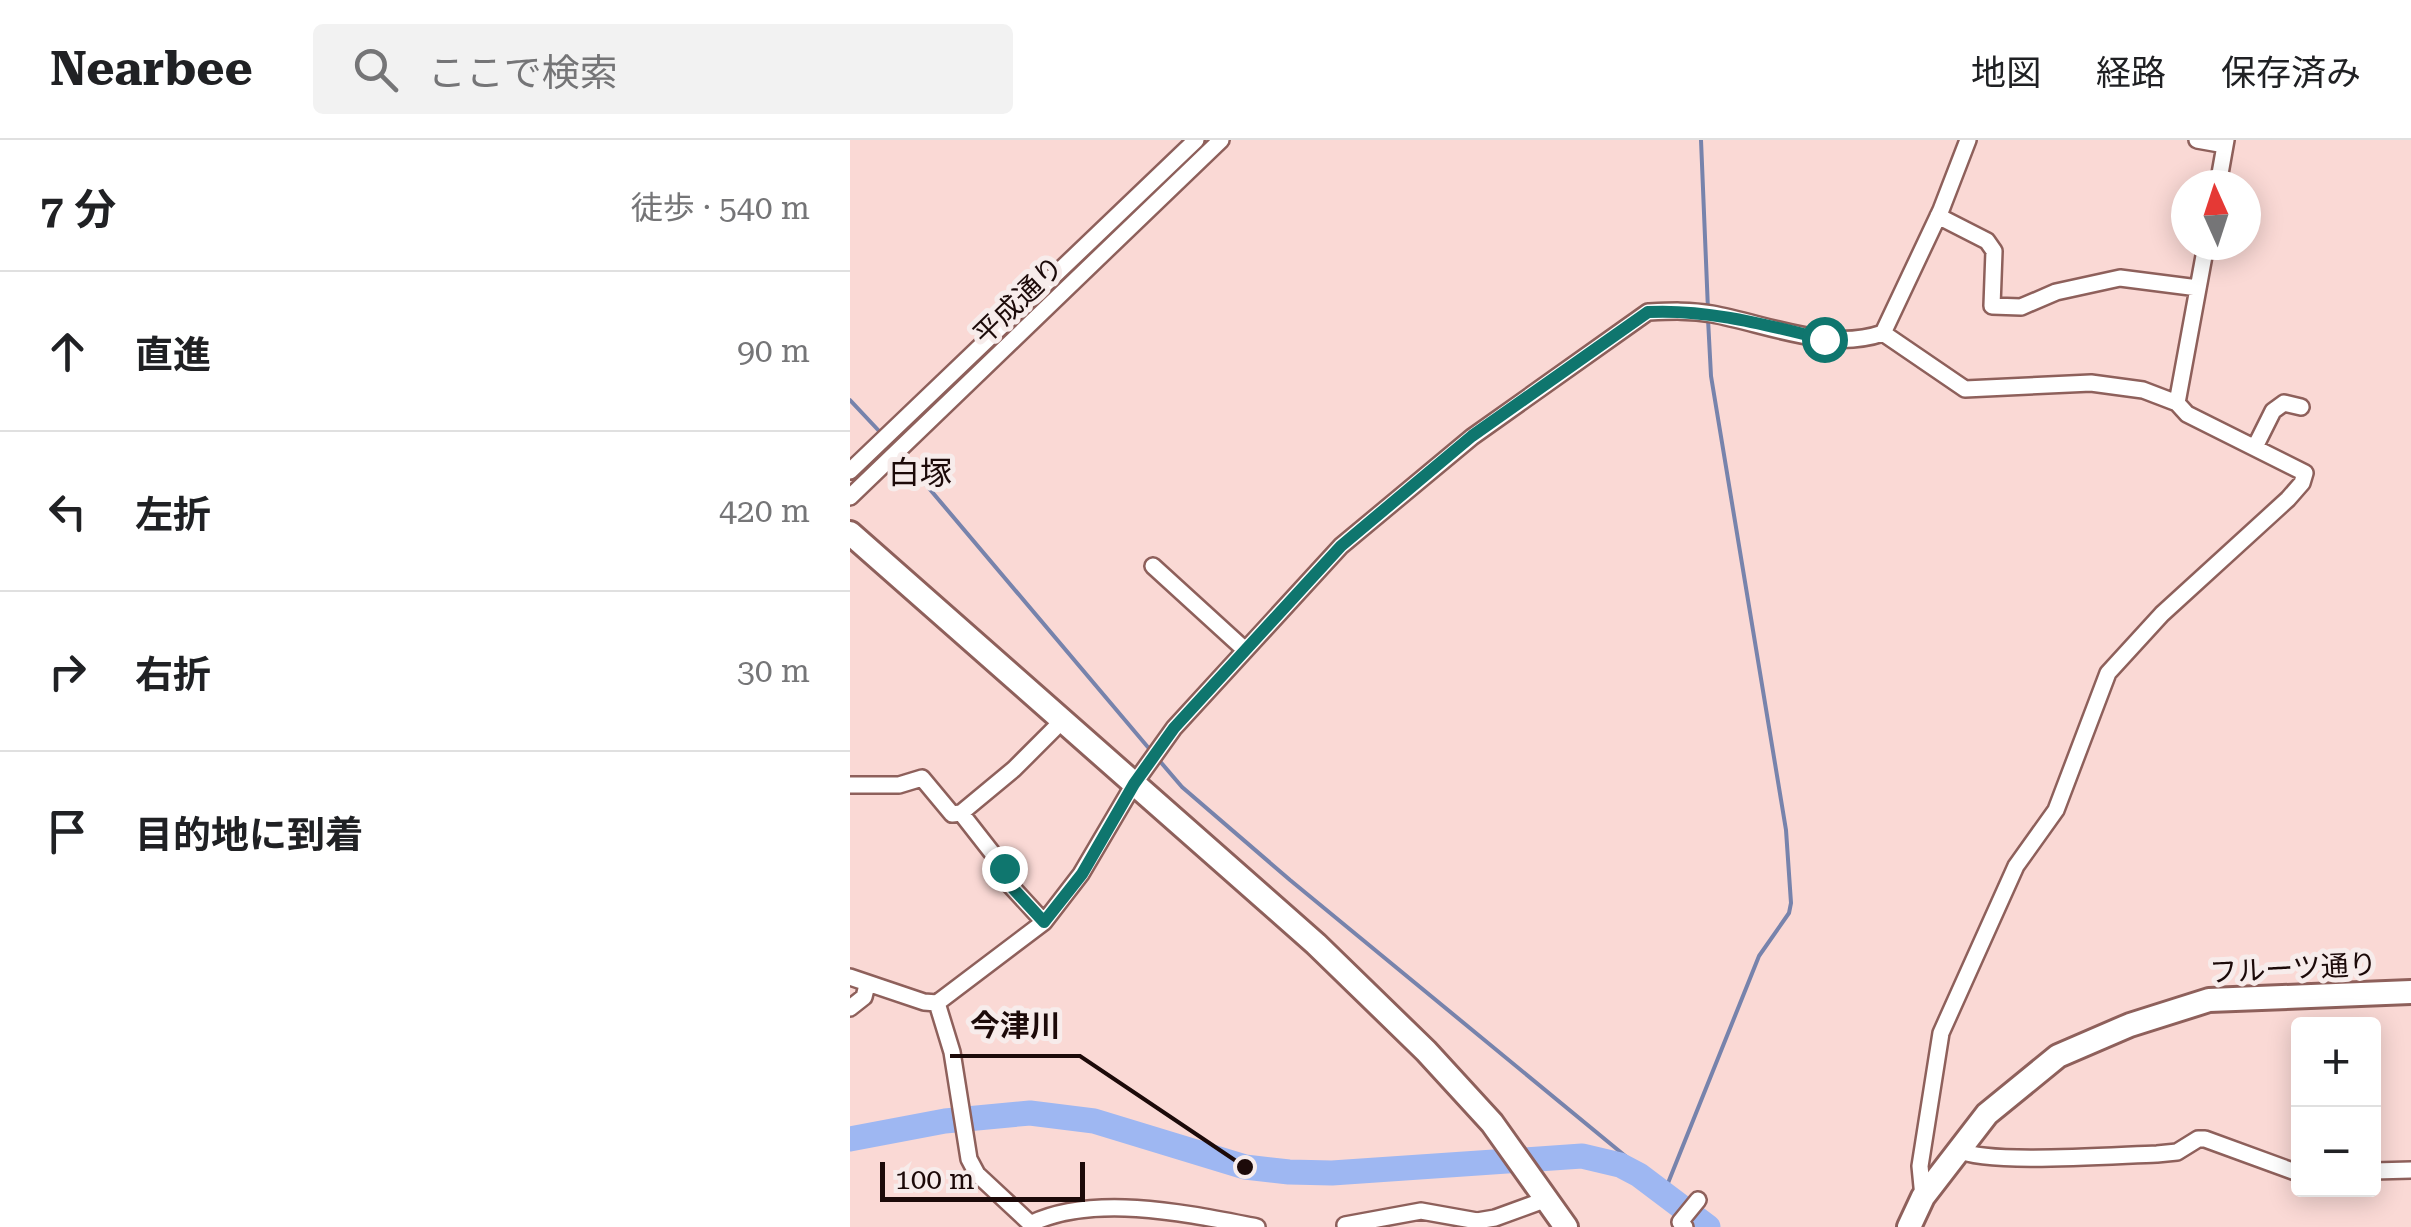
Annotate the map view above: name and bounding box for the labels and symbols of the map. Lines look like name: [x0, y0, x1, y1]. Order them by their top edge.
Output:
north arrow: [2171, 170, 2261, 260]
street label: 平成通り: [967, 250, 1070, 351]
route start: [1802, 317, 1848, 363]
district label: 白塚: [888, 454, 952, 492]
route end: [982, 846, 1028, 892]
street label: フルーツ通り: [2209, 948, 2378, 989]
callout: 今津川: [950, 996, 1080, 1056]
text: 今津川: [970, 1008, 1060, 1043]
scale bar: [880, 1157, 1085, 1202]

